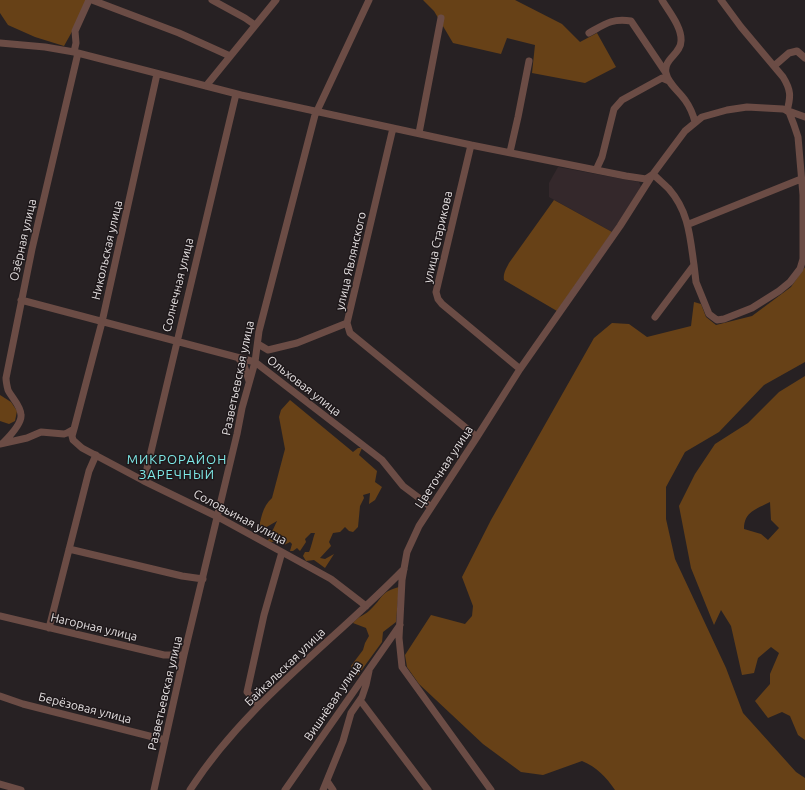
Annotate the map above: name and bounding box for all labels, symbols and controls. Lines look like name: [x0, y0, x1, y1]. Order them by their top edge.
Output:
street label: улица Старикова: [420, 190, 456, 284]
street label: Озёрная улица: [7, 197, 39, 283]
street label: Никольская улица: [89, 199, 125, 301]
street label: улица Являнского: [333, 210, 369, 312]
street label: Солнечная улица: [159, 236, 197, 334]
street label: Разветьевская улица: [219, 319, 257, 437]
street label: Ольховая улица: [264, 353, 344, 419]
street label: Цветочная улица: [412, 423, 476, 511]
district label: МИКРОРАЙОН ЗАРЕЧНЫЙ: [127, 452, 227, 483]
street label: Соловьиная улица: [191, 486, 289, 548]
street label: Нагорная улица: [49, 610, 139, 644]
street label: Байкальская улица: [242, 625, 328, 709]
street label: Разветьевская улица: [145, 634, 185, 752]
street label: Вишнёвая улица: [301, 658, 365, 744]
street label: Берёзовая улица: [37, 689, 133, 727]

